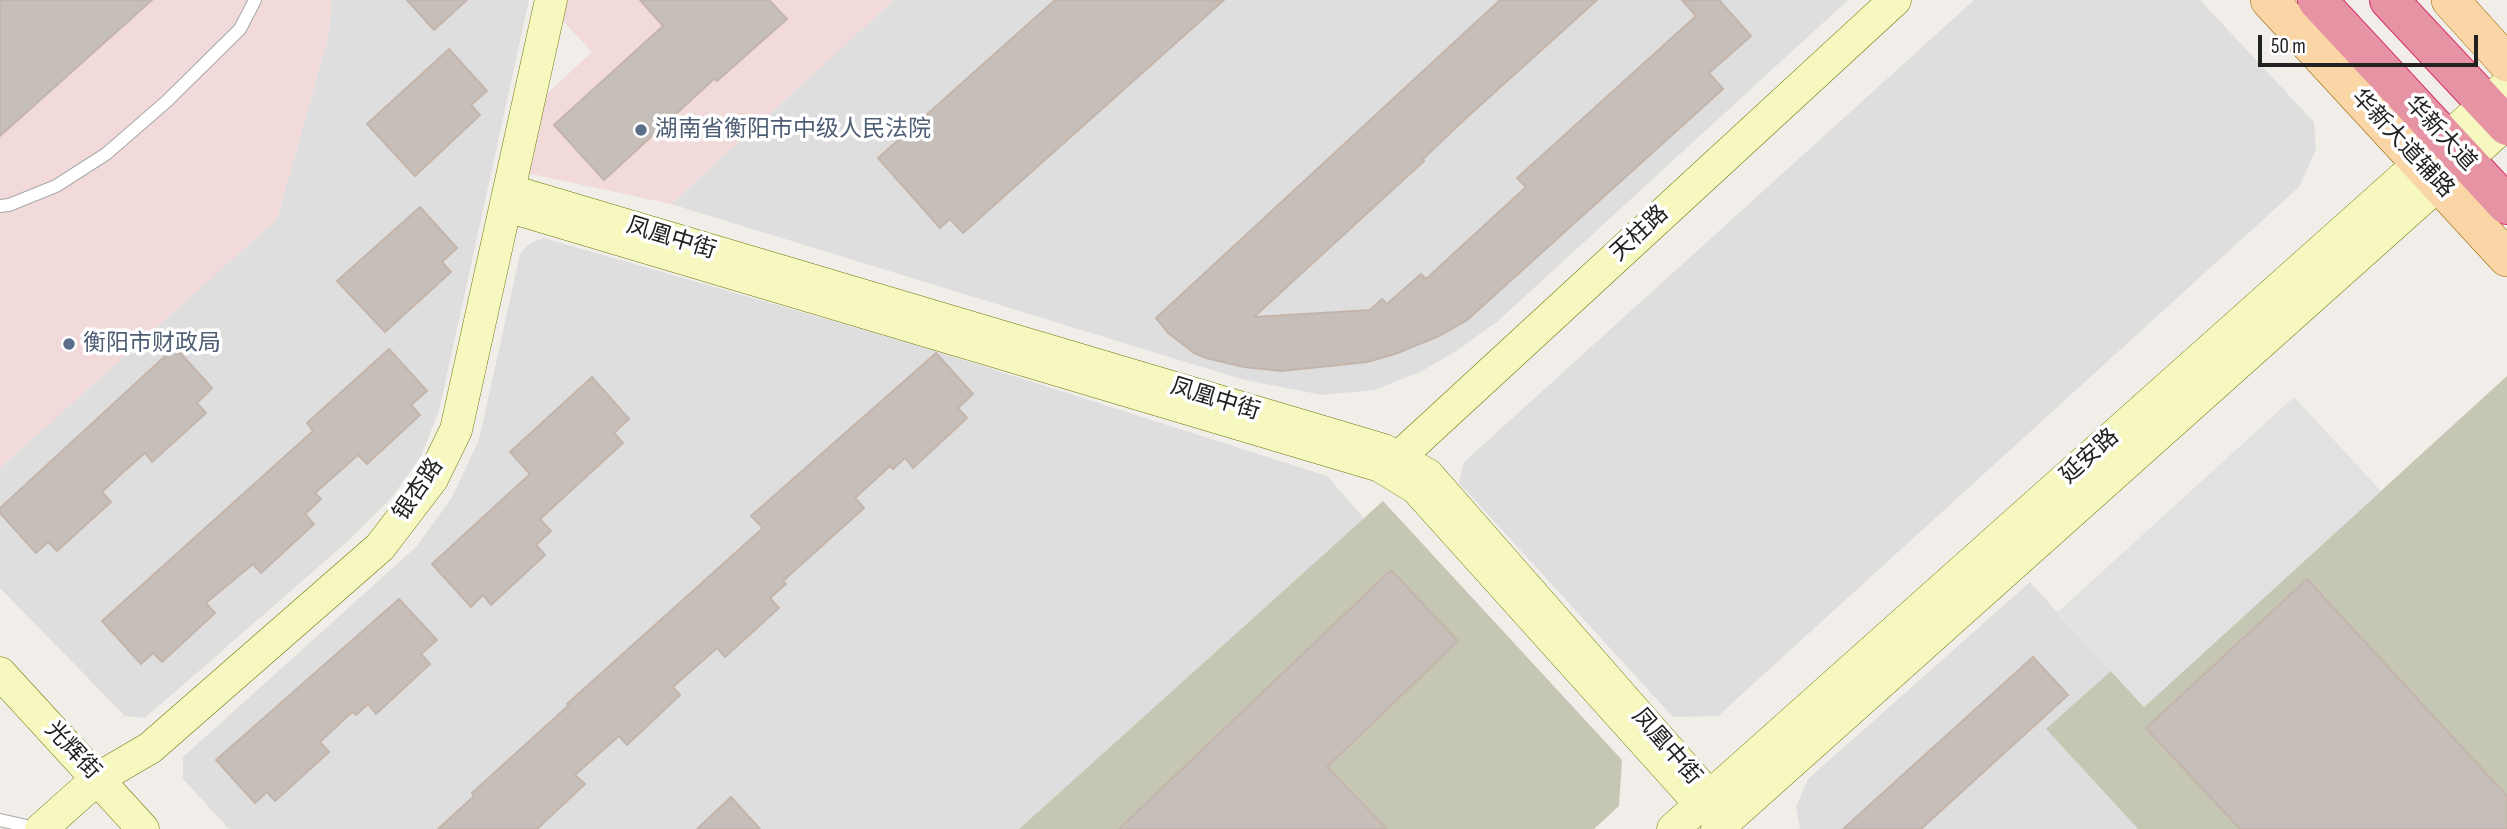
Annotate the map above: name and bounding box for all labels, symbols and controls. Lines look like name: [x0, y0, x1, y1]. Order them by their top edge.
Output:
scale bar: [2262, 21, 2482, 65]
text: 50 m: [2271, 34, 2306, 59]
street label: 华新大道辅路: [2345, 84, 2459, 204]
street label: 华新大道: [2399, 91, 2481, 177]
place label: 湖南省衡阳市中级人民法院: [655, 116, 931, 144]
marker: 湖南省衡阳市中级人民法院: [633, 122, 649, 138]
street label: 天柱路: [1605, 200, 1675, 268]
street label: 凤凰中街: [623, 212, 719, 266]
place label: 衡阳市财政局: [83, 330, 221, 358]
marker: 衡阳市财政局: [61, 336, 77, 352]
street label: 凤凰中街: [1167, 373, 1263, 427]
street label: 延安路: [2055, 424, 2125, 490]
street label: 银杏路: [388, 454, 450, 526]
street label: 凤凰中街: [1625, 703, 1707, 791]
street label: 光辉街: [38, 716, 106, 786]

